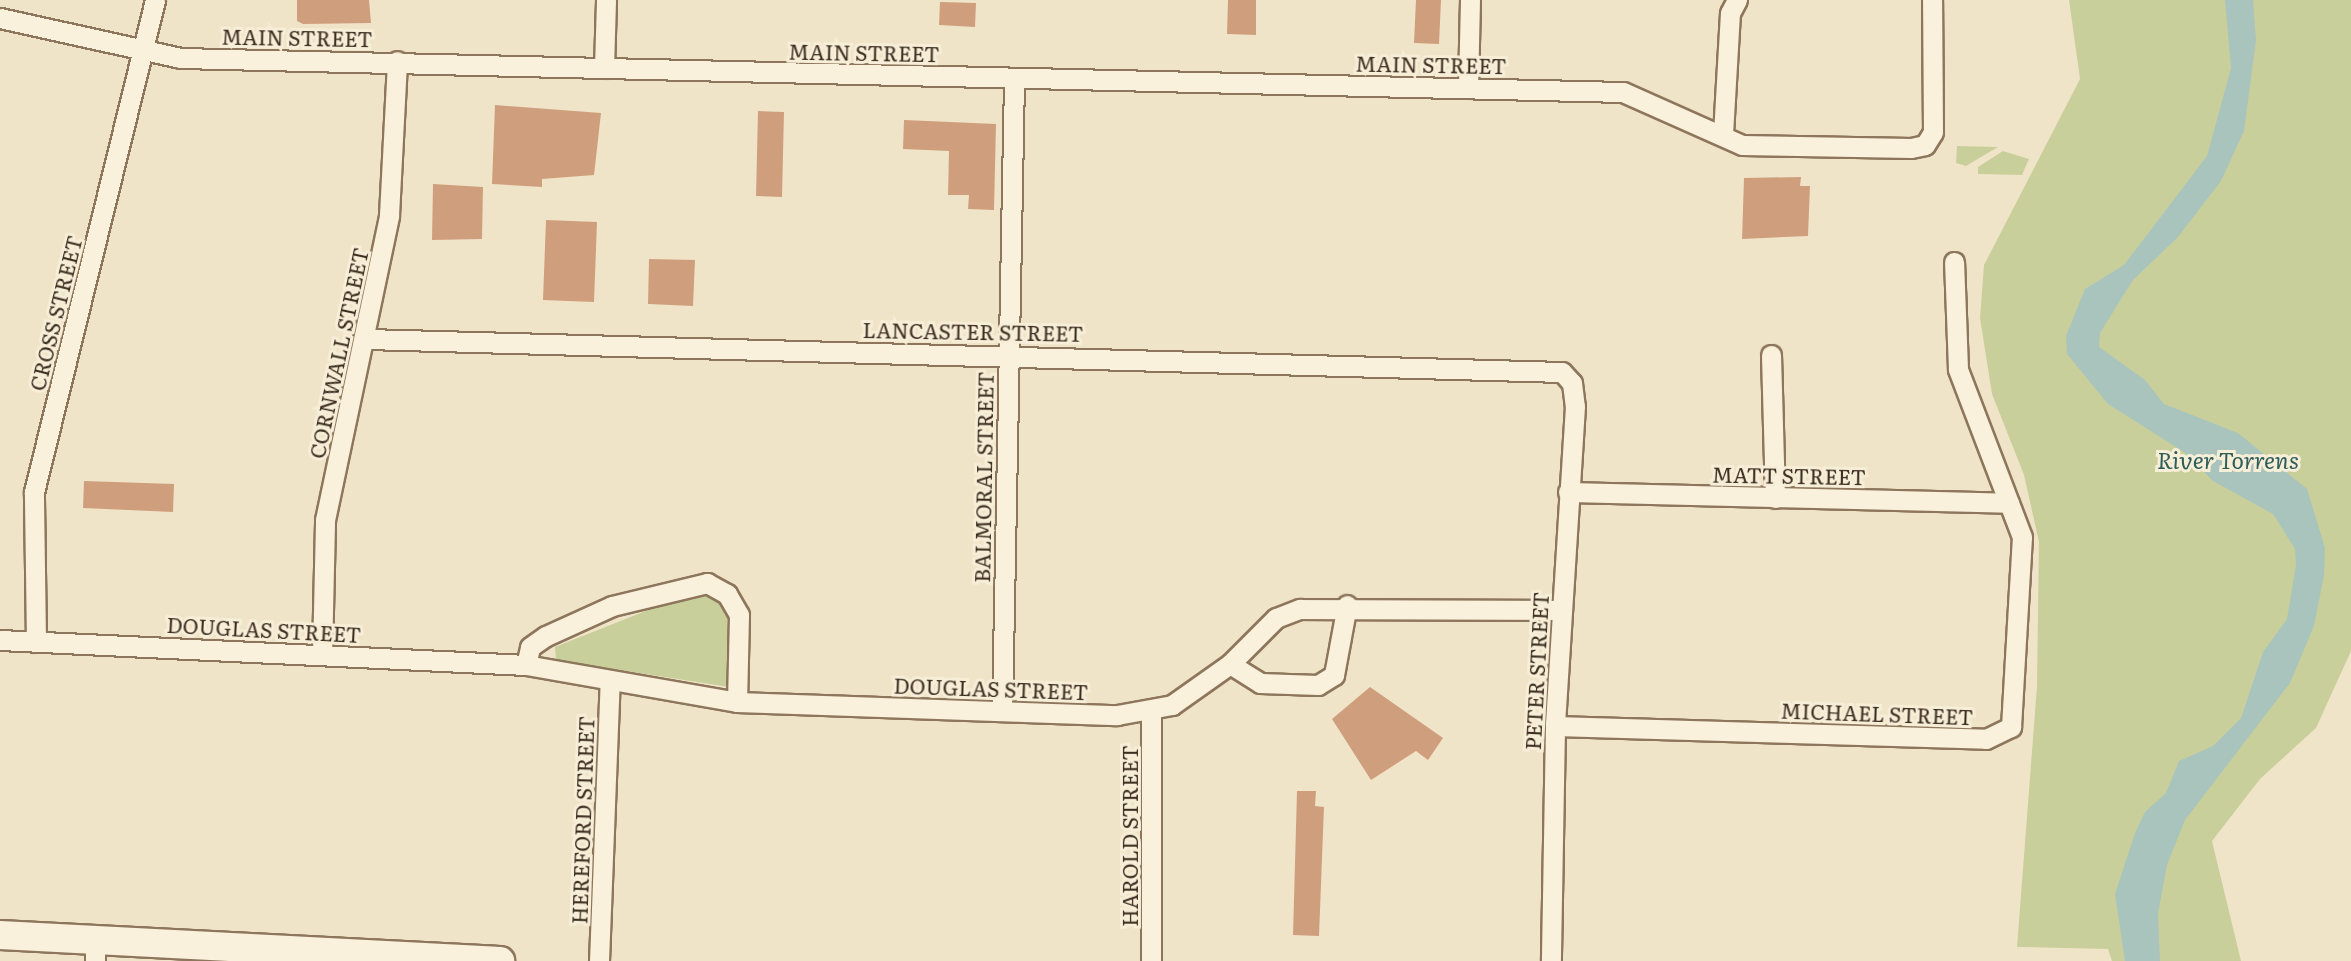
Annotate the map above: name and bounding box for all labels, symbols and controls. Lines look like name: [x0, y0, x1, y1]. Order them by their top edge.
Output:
street label: MAIN STREET: [221, 23, 373, 51]
street label: MAIN STREET: [788, 38, 940, 66]
street label: MAIN STREET: [1355, 50, 1507, 78]
street label: CROSS STREET: [24, 233, 86, 393]
street label: CORNWALL STREET: [303, 245, 373, 461]
street label: LANCASTER STREET: [862, 316, 1084, 346]
street label: BALMORAL STREET: [969, 371, 997, 583]
water label: River Torrens: [2157, 445, 2299, 473]
street label: MATT STREET: [1712, 461, 1866, 489]
street label: PETER STREET: [1519, 591, 1553, 751]
street label: DOUGLAS STREET: [166, 611, 362, 647]
street label: DOUGLAS STREET: [893, 672, 1089, 704]
street label: MICHAEL STREET: [1780, 697, 1974, 729]
street label: HEREFORD STREET: [566, 716, 598, 924]
street label: HAROLD STREET: [1116, 745, 1142, 927]

